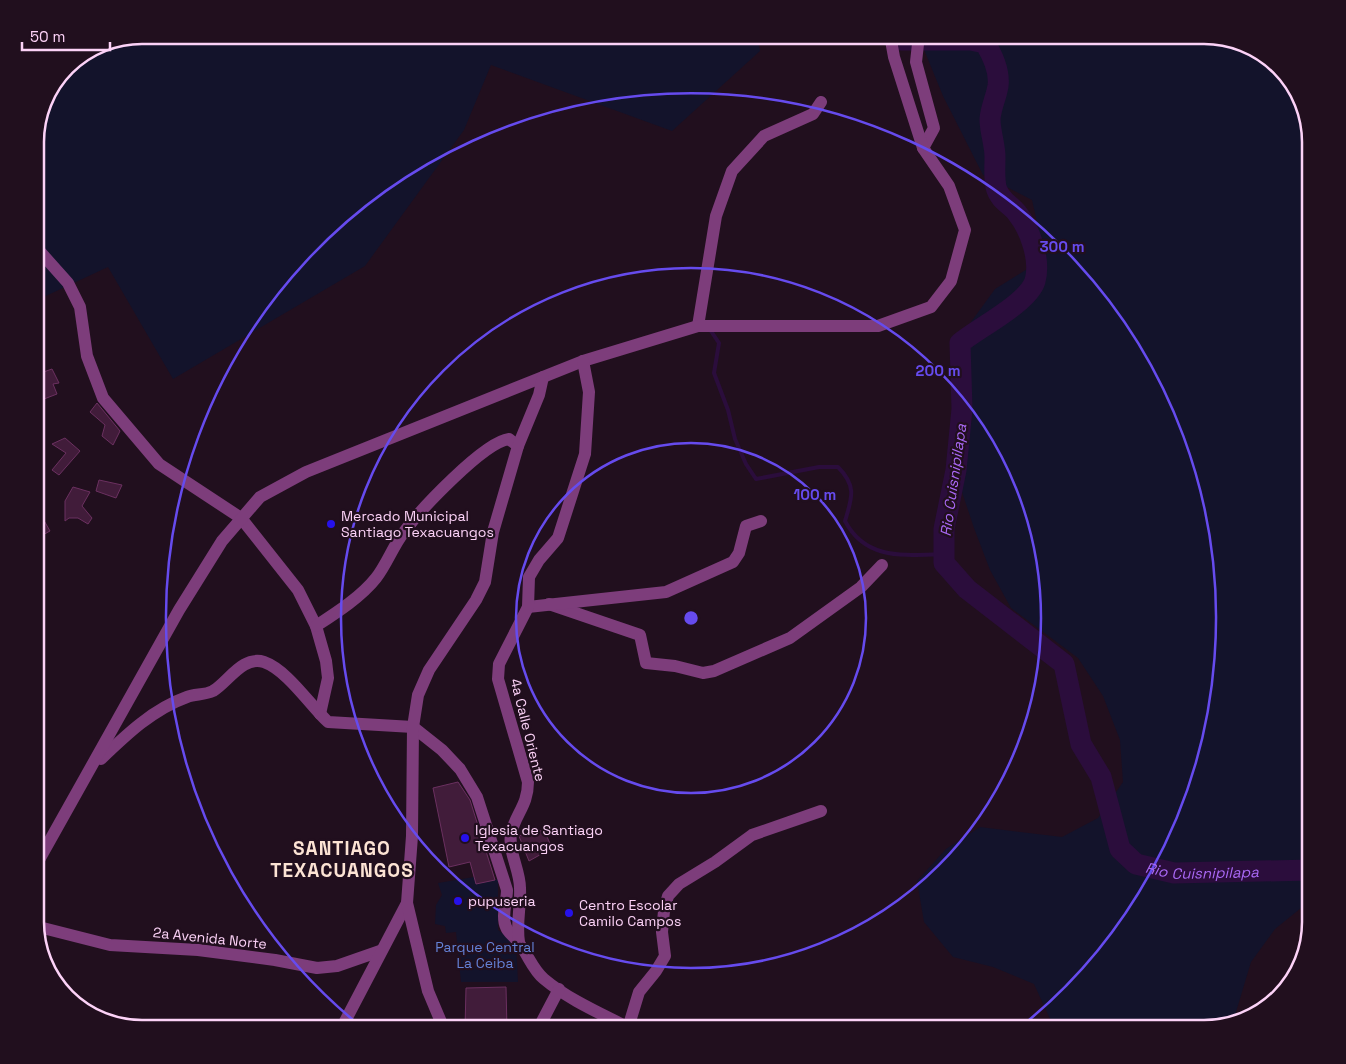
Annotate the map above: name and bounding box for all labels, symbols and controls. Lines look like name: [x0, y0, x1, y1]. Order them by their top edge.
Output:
scale bar: [22, 20, 110, 52]
text: 50 m: [30, 27, 65, 46]
text: 300 m: [1039, 237, 1085, 256]
text: 200 m: [916, 361, 960, 380]
water label: Rio Cuisnipilapa: [936, 422, 970, 537]
text: 100 m: [794, 485, 836, 504]
place label: Mercado Municipal Santiago Texacuangos: [341, 507, 494, 541]
marker: Mercado Municipal Santiago Texacuangos: [325, 518, 337, 530]
centre of rings: [682, 609, 700, 627]
street label: 4a Calle Oriente: [507, 677, 549, 783]
place label: Iglesia de Santiago Texacuangos: [475, 821, 603, 855]
marker: Iglesia de Santiago Texacuangos: [459, 832, 471, 844]
district label: SANTIAGO TEXACUANGOS: [270, 836, 414, 883]
water label: Rio Cuisnipilapa: [1144, 857, 1259, 883]
place label: pupuseria: [468, 892, 536, 910]
marker: pupuseria: [452, 895, 464, 907]
place label: Centro Escolar Camilo Campos: [579, 896, 681, 930]
marker: Centro Escolar Camilo Campos: [563, 907, 575, 919]
street label: 2a Avenida Norte: [152, 923, 268, 953]
park label: Parque Central La Ceiba: [435, 938, 535, 972]

